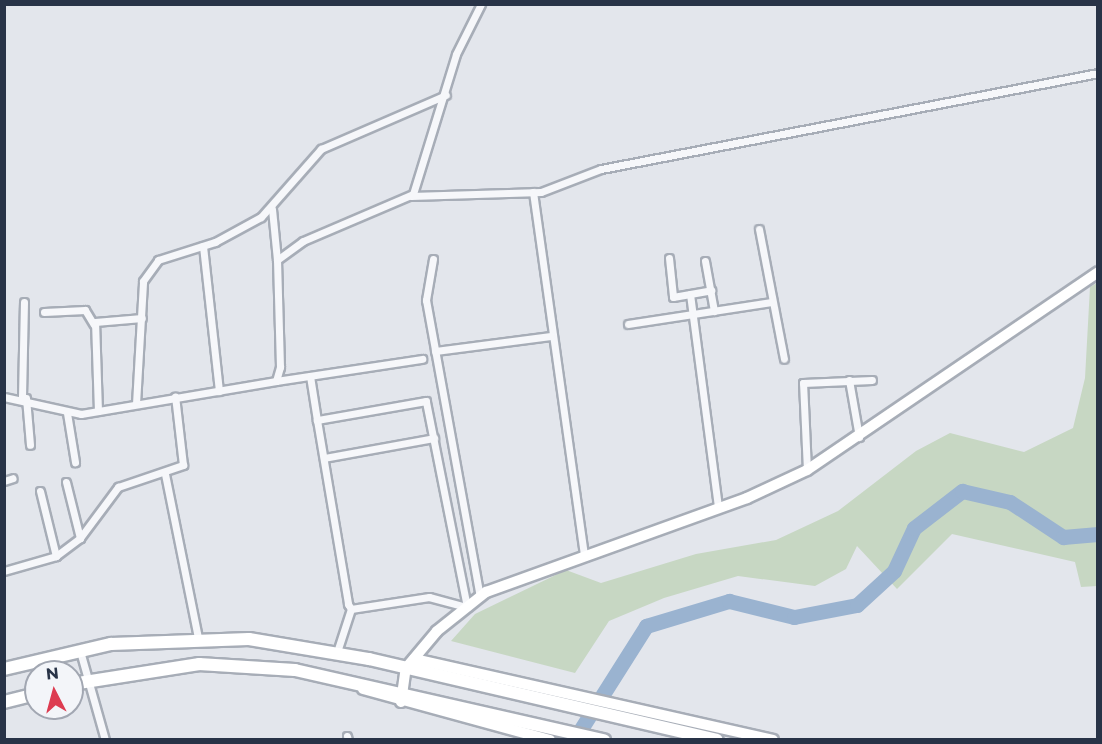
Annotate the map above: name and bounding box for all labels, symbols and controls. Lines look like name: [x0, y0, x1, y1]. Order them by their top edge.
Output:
north arrow: [24, 660, 84, 720]
text: N: [45, 663, 60, 684]

